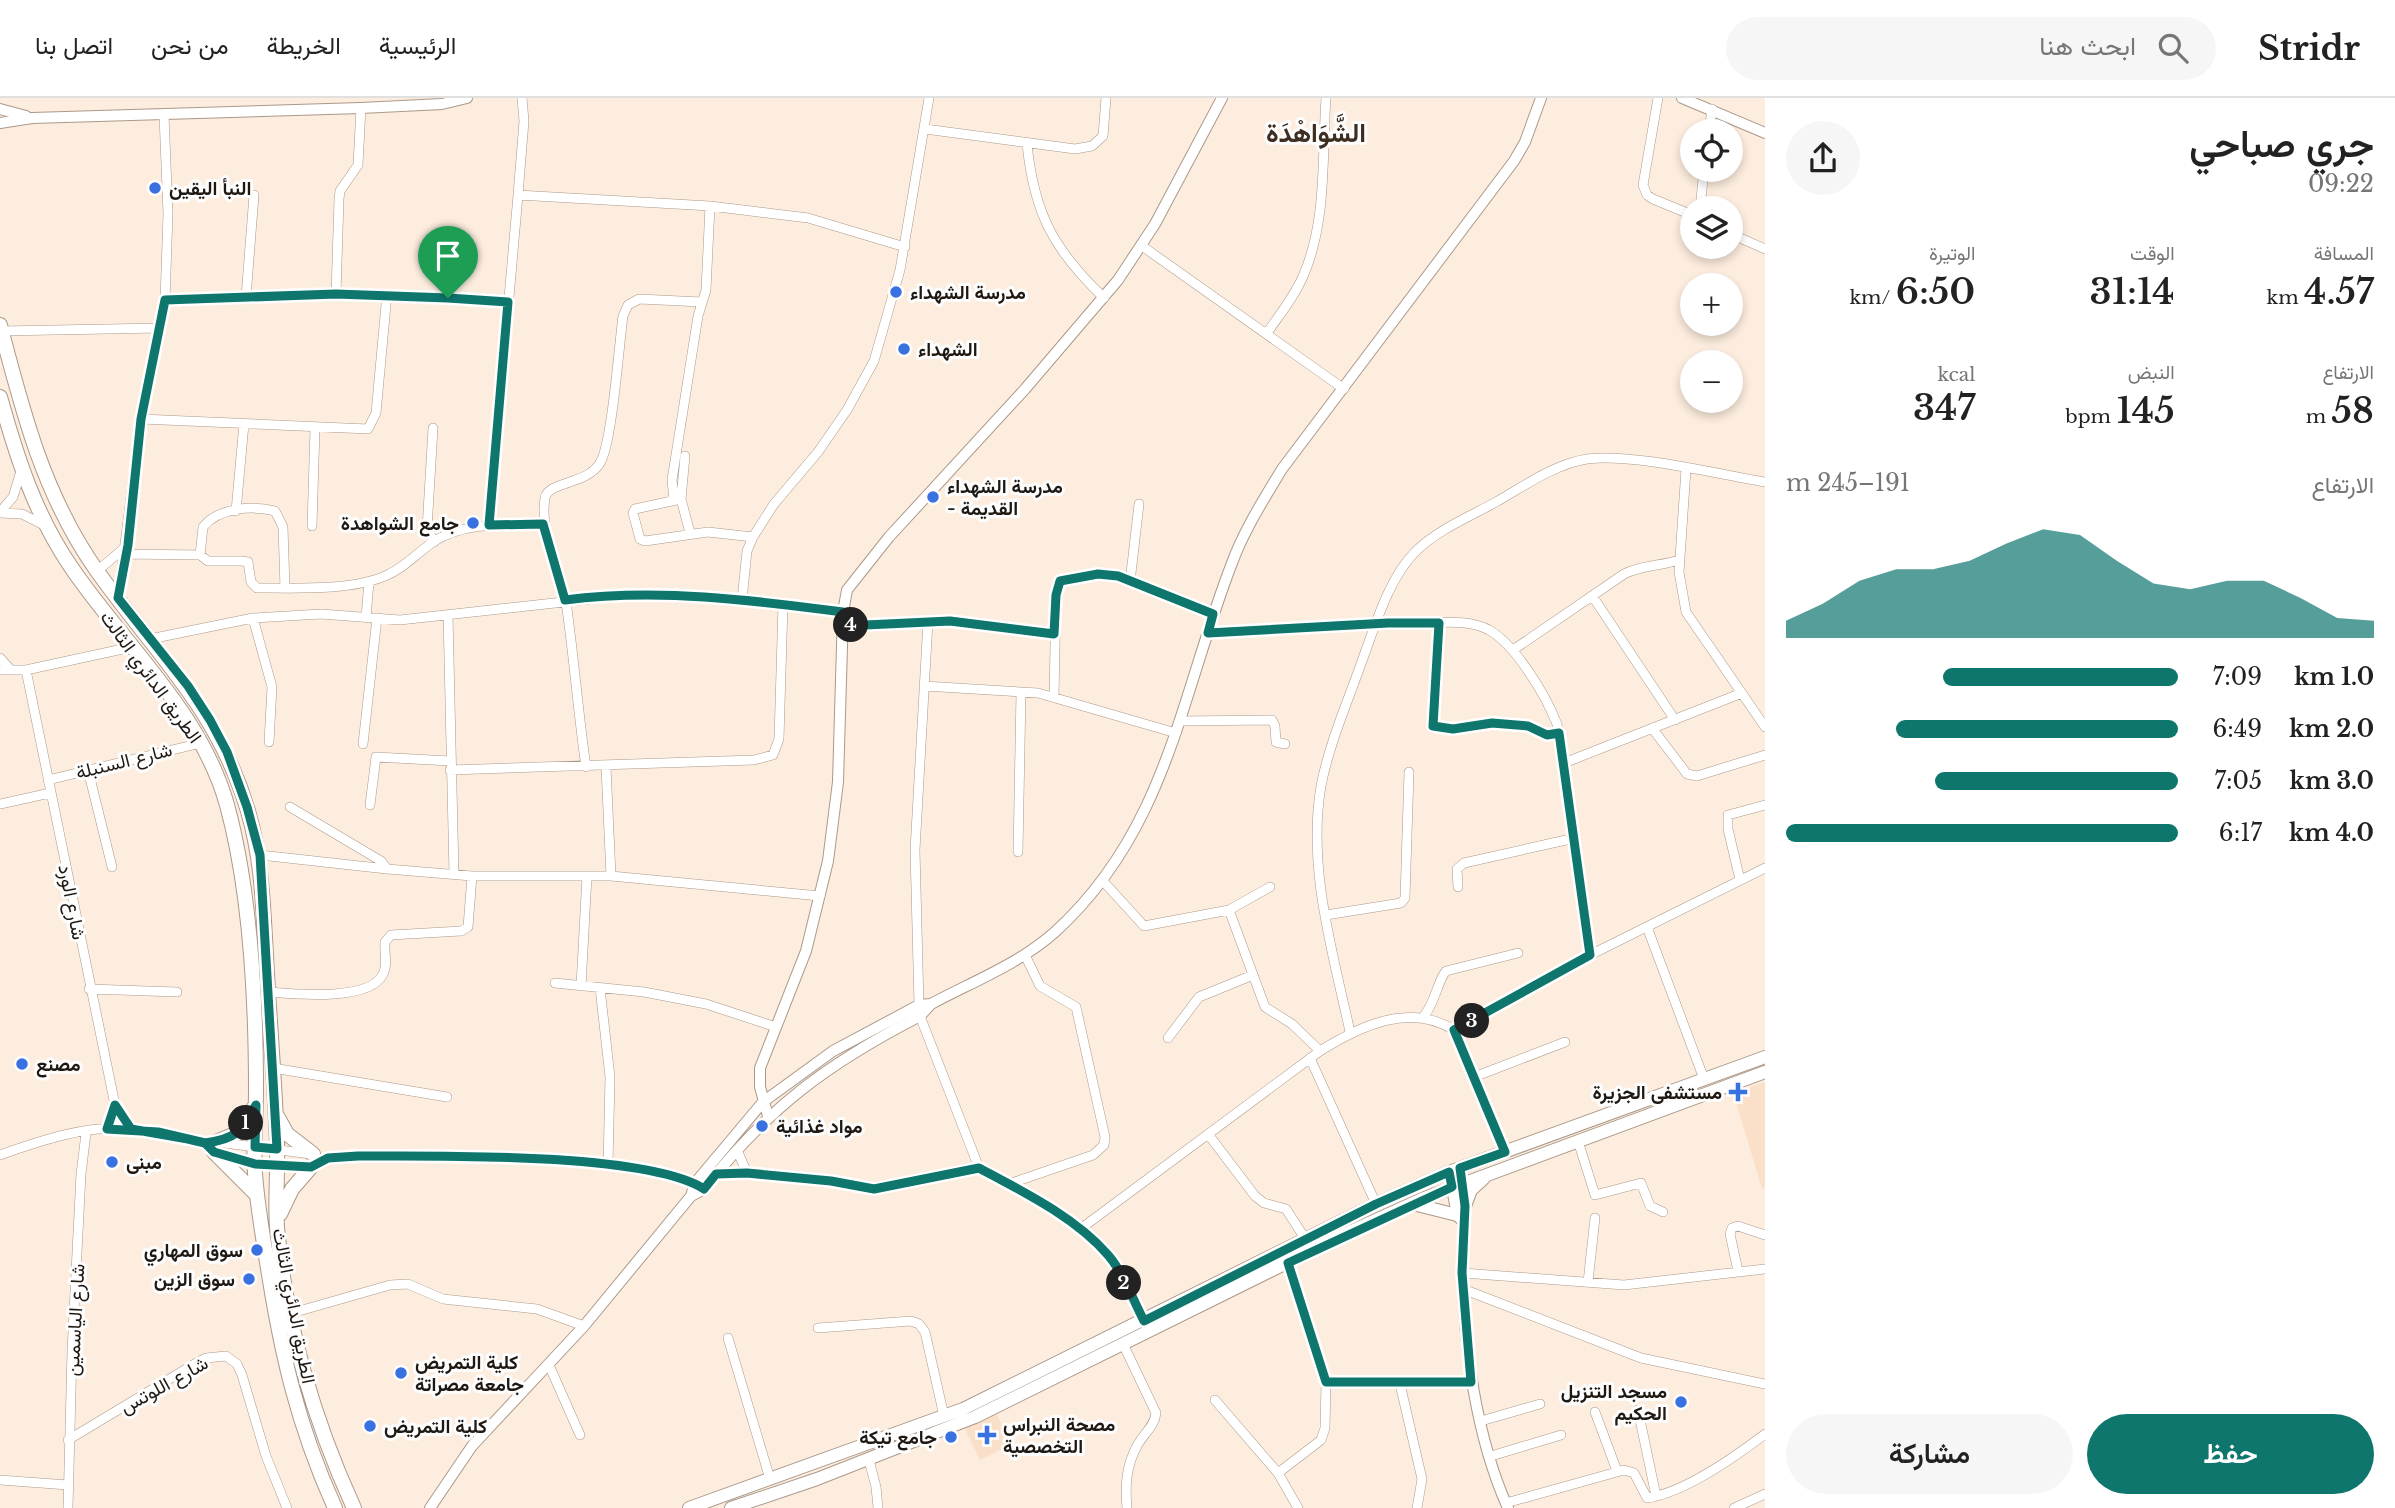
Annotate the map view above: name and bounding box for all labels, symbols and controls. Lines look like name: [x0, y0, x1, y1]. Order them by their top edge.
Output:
search box: [1726, 17, 2216, 80]
text: Stridr: [2258, 28, 2360, 69]
icon: search: [2154, 29, 2192, 67]
text: ابحث هنا: [2039, 30, 2136, 62]
text: اتصل بنا: [35, 31, 113, 60]
text: من نحن: [151, 31, 229, 60]
text: الخريطة: [267, 31, 341, 60]
text: الرئيسية: [379, 31, 456, 60]
district label: الشَّوَاهْدَة: [1266, 113, 1366, 149]
map controls: [1680, 119, 1743, 413]
button: locate: [1680, 119, 1743, 182]
text: جري صباحي: [2189, 120, 2374, 167]
button: share: [1786, 121, 1860, 195]
text: 09:22: [2308, 170, 2374, 198]
place label: النبأ اليقين: [169, 177, 251, 200]
marker: النبأ اليقين: [147, 180, 163, 196]
button: layers: [1680, 196, 1743, 259]
pin: [418, 226, 478, 298]
icon: arrive: [429, 237, 467, 275]
text: الوتيرة: [1929, 242, 1975, 265]
text: الوقت: [2130, 242, 2175, 265]
text: المسافة: [2314, 242, 2374, 265]
text: 6:50: [1896, 270, 1975, 313]
text: 31:14: [2090, 270, 2175, 313]
text: 4.57: [2304, 270, 2374, 313]
button: +: [1680, 273, 1743, 336]
place label: مدرسة الشهداء: [910, 281, 1026, 305]
marker: مدرسة الشهداء: [888, 284, 904, 300]
text: /km: [1849, 286, 1896, 309]
text: km: [2266, 286, 2304, 309]
place label: الشهداء: [918, 338, 978, 361]
marker: الشهداء: [896, 341, 912, 357]
button: −: [1680, 350, 1743, 413]
text: النبض: [2128, 361, 2175, 384]
text: الارتفاع: [2322, 361, 2374, 384]
text: kcal: [1937, 363, 1975, 386]
text: 347: [1913, 386, 1975, 429]
text: 145: [2116, 389, 2175, 432]
text: 58: [2332, 389, 2374, 432]
text: bpm: [2065, 405, 2116, 428]
text: m: [2306, 405, 2332, 428]
text: 191–245 m: [1786, 469, 1910, 497]
text: الارتفاع: [2312, 471, 2374, 499]
place label: مدرسة الشهداء - القديمة: [947, 475, 1063, 520]
marker: مدرسة الشهداء - القديمة: [925, 489, 941, 505]
place label: جامع الشواهدة: [341, 512, 459, 537]
marker: جامع الشواهدة: [465, 515, 481, 531]
street label: الطريق الدائري الثالث: [92, 606, 207, 750]
pin: 4: [834, 608, 868, 642]
text: 4: [844, 613, 857, 636]
text: 7:09: [2213, 663, 2262, 691]
text: 1.0 km: [2294, 663, 2374, 691]
text: 6:49: [2212, 715, 2262, 743]
text: 2.0 km: [2289, 715, 2374, 743]
street label: شارع السنبلة: [73, 738, 175, 785]
text: 7:05: [2214, 767, 2262, 795]
text: 3.0 km: [2290, 767, 2374, 795]
text: 6:17: [2219, 819, 2262, 847]
text: 4.0 km: [2289, 819, 2374, 847]
street label: شارع الورد: [52, 862, 91, 942]
pin: 3: [1454, 1004, 1490, 1038]
text: 3: [1465, 1009, 1478, 1032]
place label: مصنع: [36, 1053, 81, 1078]
marker: مصنع: [14, 1056, 30, 1072]
place label: مستشفى الجزيرة: [1593, 1081, 1722, 1105]
marker: مستشفى الجزيرة: [1728, 1082, 1748, 1102]
pin: 1: [229, 1105, 264, 1140]
text: 1: [241, 1111, 250, 1134]
place label: مواد غذائية: [776, 1115, 863, 1139]
marker: مواد غذائية: [754, 1118, 770, 1134]
place label: مبنى: [126, 1151, 162, 1174]
marker: مبنى: [104, 1154, 120, 1170]
street label: الطريق الدائري الثالث: [264, 1226, 320, 1386]
place label: سوق المهاري: [144, 1239, 243, 1267]
marker: سوق المهاري: [249, 1242, 265, 1258]
street label: شارع الياسمين: [61, 1263, 90, 1377]
pin: 2: [1106, 1266, 1142, 1300]
place label: سوق الزين: [154, 1268, 235, 1292]
marker: سوق الزين: [241, 1271, 257, 1287]
text: 2: [1117, 1271, 1130, 1294]
street label: شارع اللوتس: [116, 1351, 213, 1420]
place label: كلية التمريض جامعة مصراتة: [415, 1351, 524, 1397]
marker: كلية التمريض جامعة مصراتة: [393, 1365, 409, 1381]
place label: مسجد التنزيل الحكيم: [1561, 1380, 1667, 1426]
marker: مسجد التنزيل الحكيم: [1673, 1394, 1689, 1410]
place label: مصحة النبراس التخصصية: [1003, 1413, 1115, 1458]
button: مشاركة: [1786, 1414, 2073, 1494]
button: حفظ: [2087, 1414, 2374, 1494]
place label: كلية التمريض: [384, 1415, 487, 1439]
marker: كلية التمريض: [362, 1418, 378, 1434]
marker: مصحة النبراس التخصصية: [977, 1425, 997, 1445]
place label: جامع تيكة: [859, 1426, 937, 1451]
marker: جامع تيكة: [943, 1429, 959, 1445]

